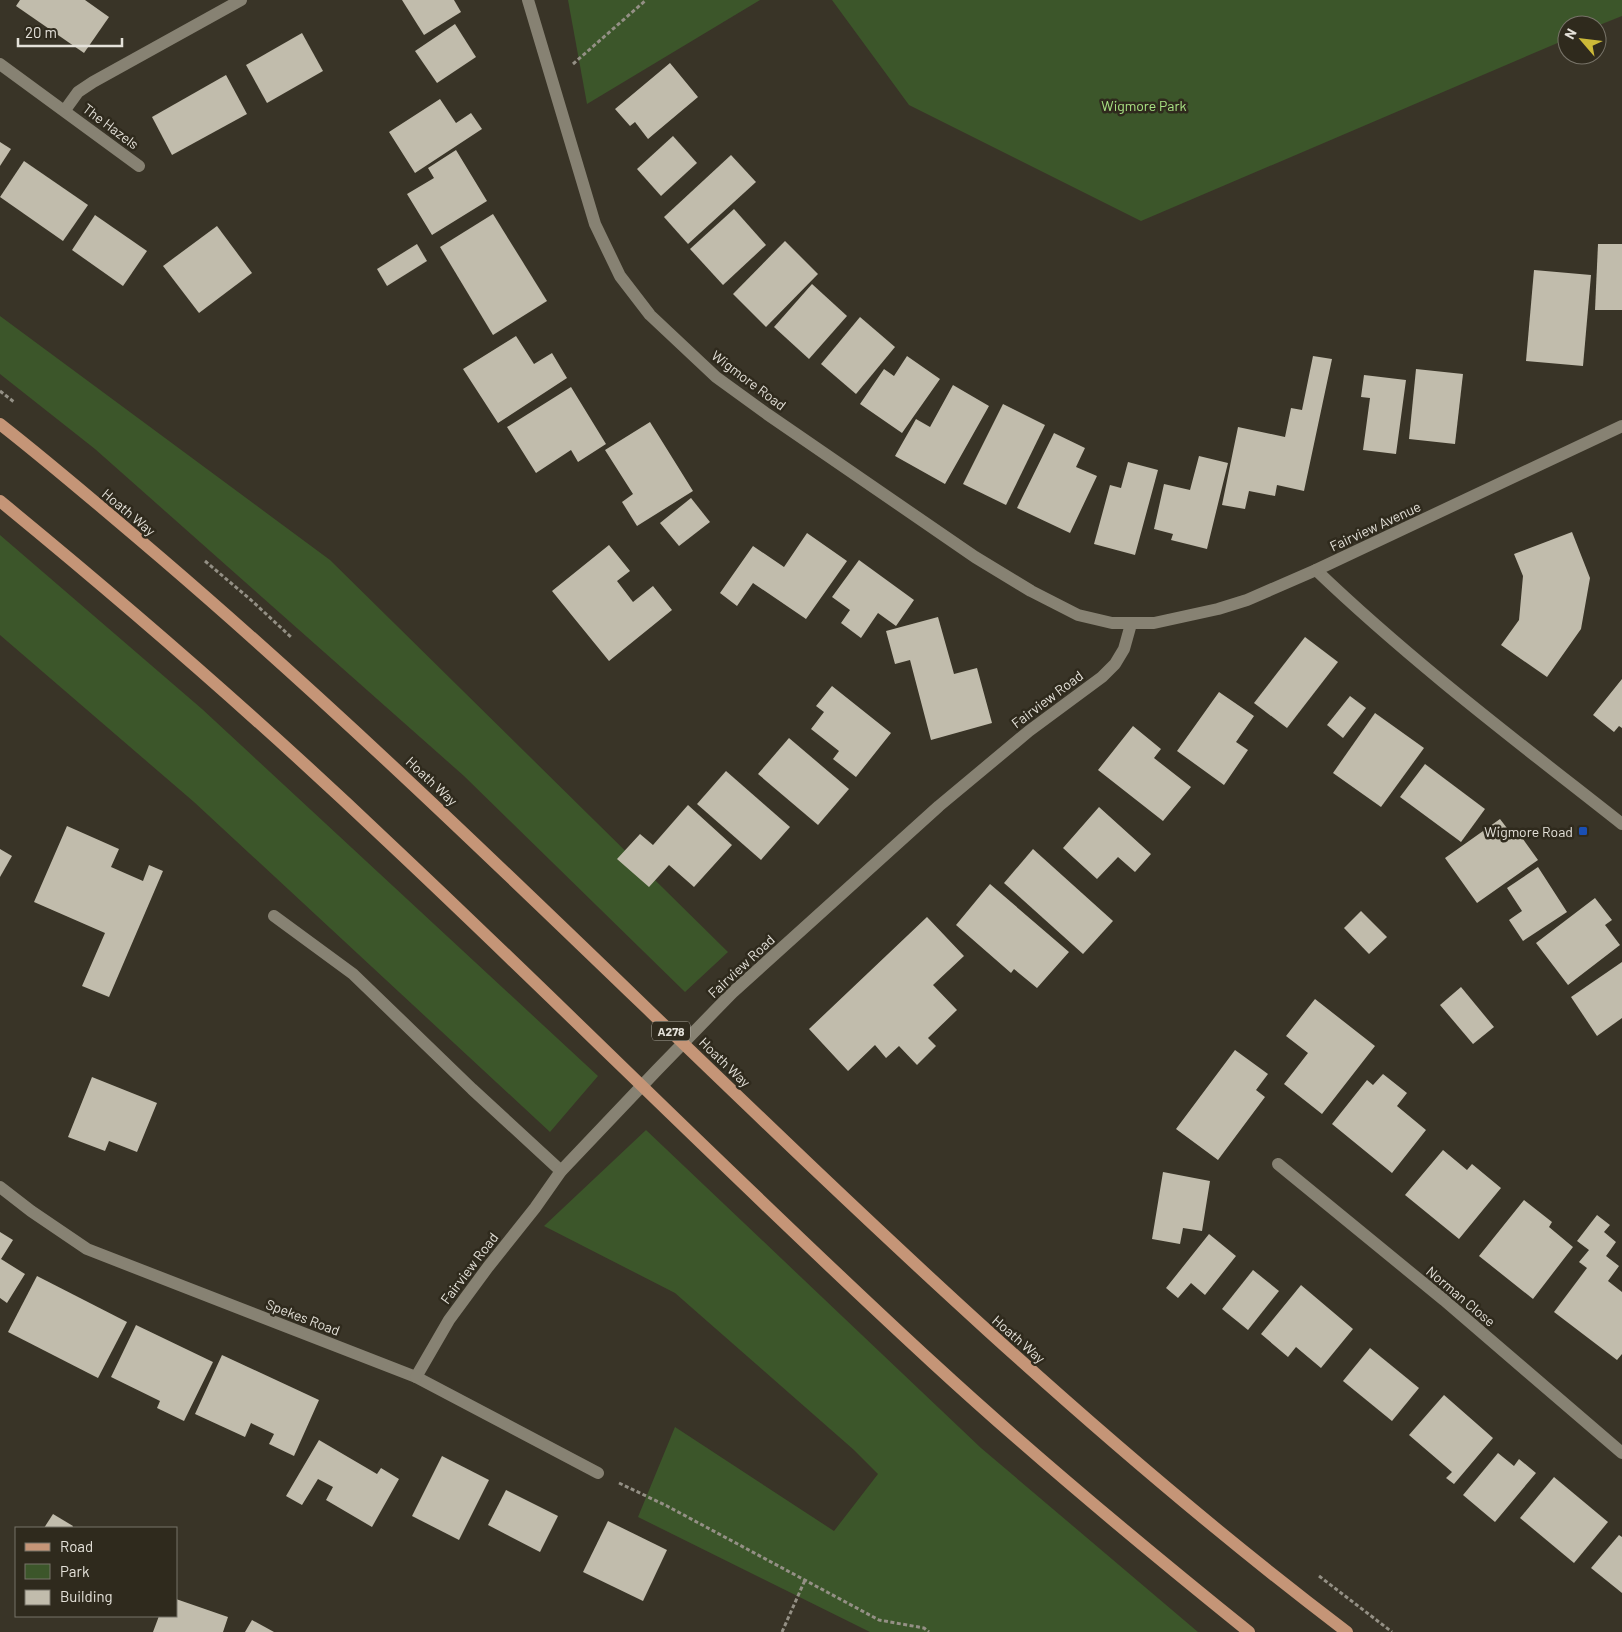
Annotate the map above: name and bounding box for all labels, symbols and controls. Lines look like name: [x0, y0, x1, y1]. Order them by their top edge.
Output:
scale bar: [18, 15, 121, 47]
north arrow: [1557, 15, 1607, 65]
text: 20 m: [25, 23, 57, 41]
text: N: [1560, 26, 1580, 42]
park label: Wigmore Park: [1101, 97, 1187, 114]
street label: The Hazels: [80, 99, 143, 153]
street label: Wigmore Road: [708, 347, 790, 413]
street label: Hoath Way: [99, 485, 160, 540]
street label: Fairview Avenue: [1327, 497, 1423, 555]
street label: Fairview Road: [1008, 667, 1086, 731]
street label: Hoath Way: [403, 753, 462, 810]
place label: Wigmore Road: [1484, 823, 1573, 840]
marker: Wigmore Road: [1577, 825, 1589, 837]
street label: Fairview Road: [704, 931, 778, 1001]
road number: A278: [652, 1021, 690, 1040]
street label: Hoath Way: [696, 1033, 754, 1091]
street label: Fairview Road: [437, 1229, 501, 1307]
street label: Norman Close: [1423, 1262, 1499, 1330]
street label: Spekes Road: [264, 1295, 342, 1339]
street label: Hoath Way: [989, 1311, 1049, 1367]
legend: [15, 1527, 178, 1617]
text: Road: [60, 1537, 93, 1555]
text: Park: [60, 1562, 90, 1580]
text: Building: [60, 1587, 113, 1605]

